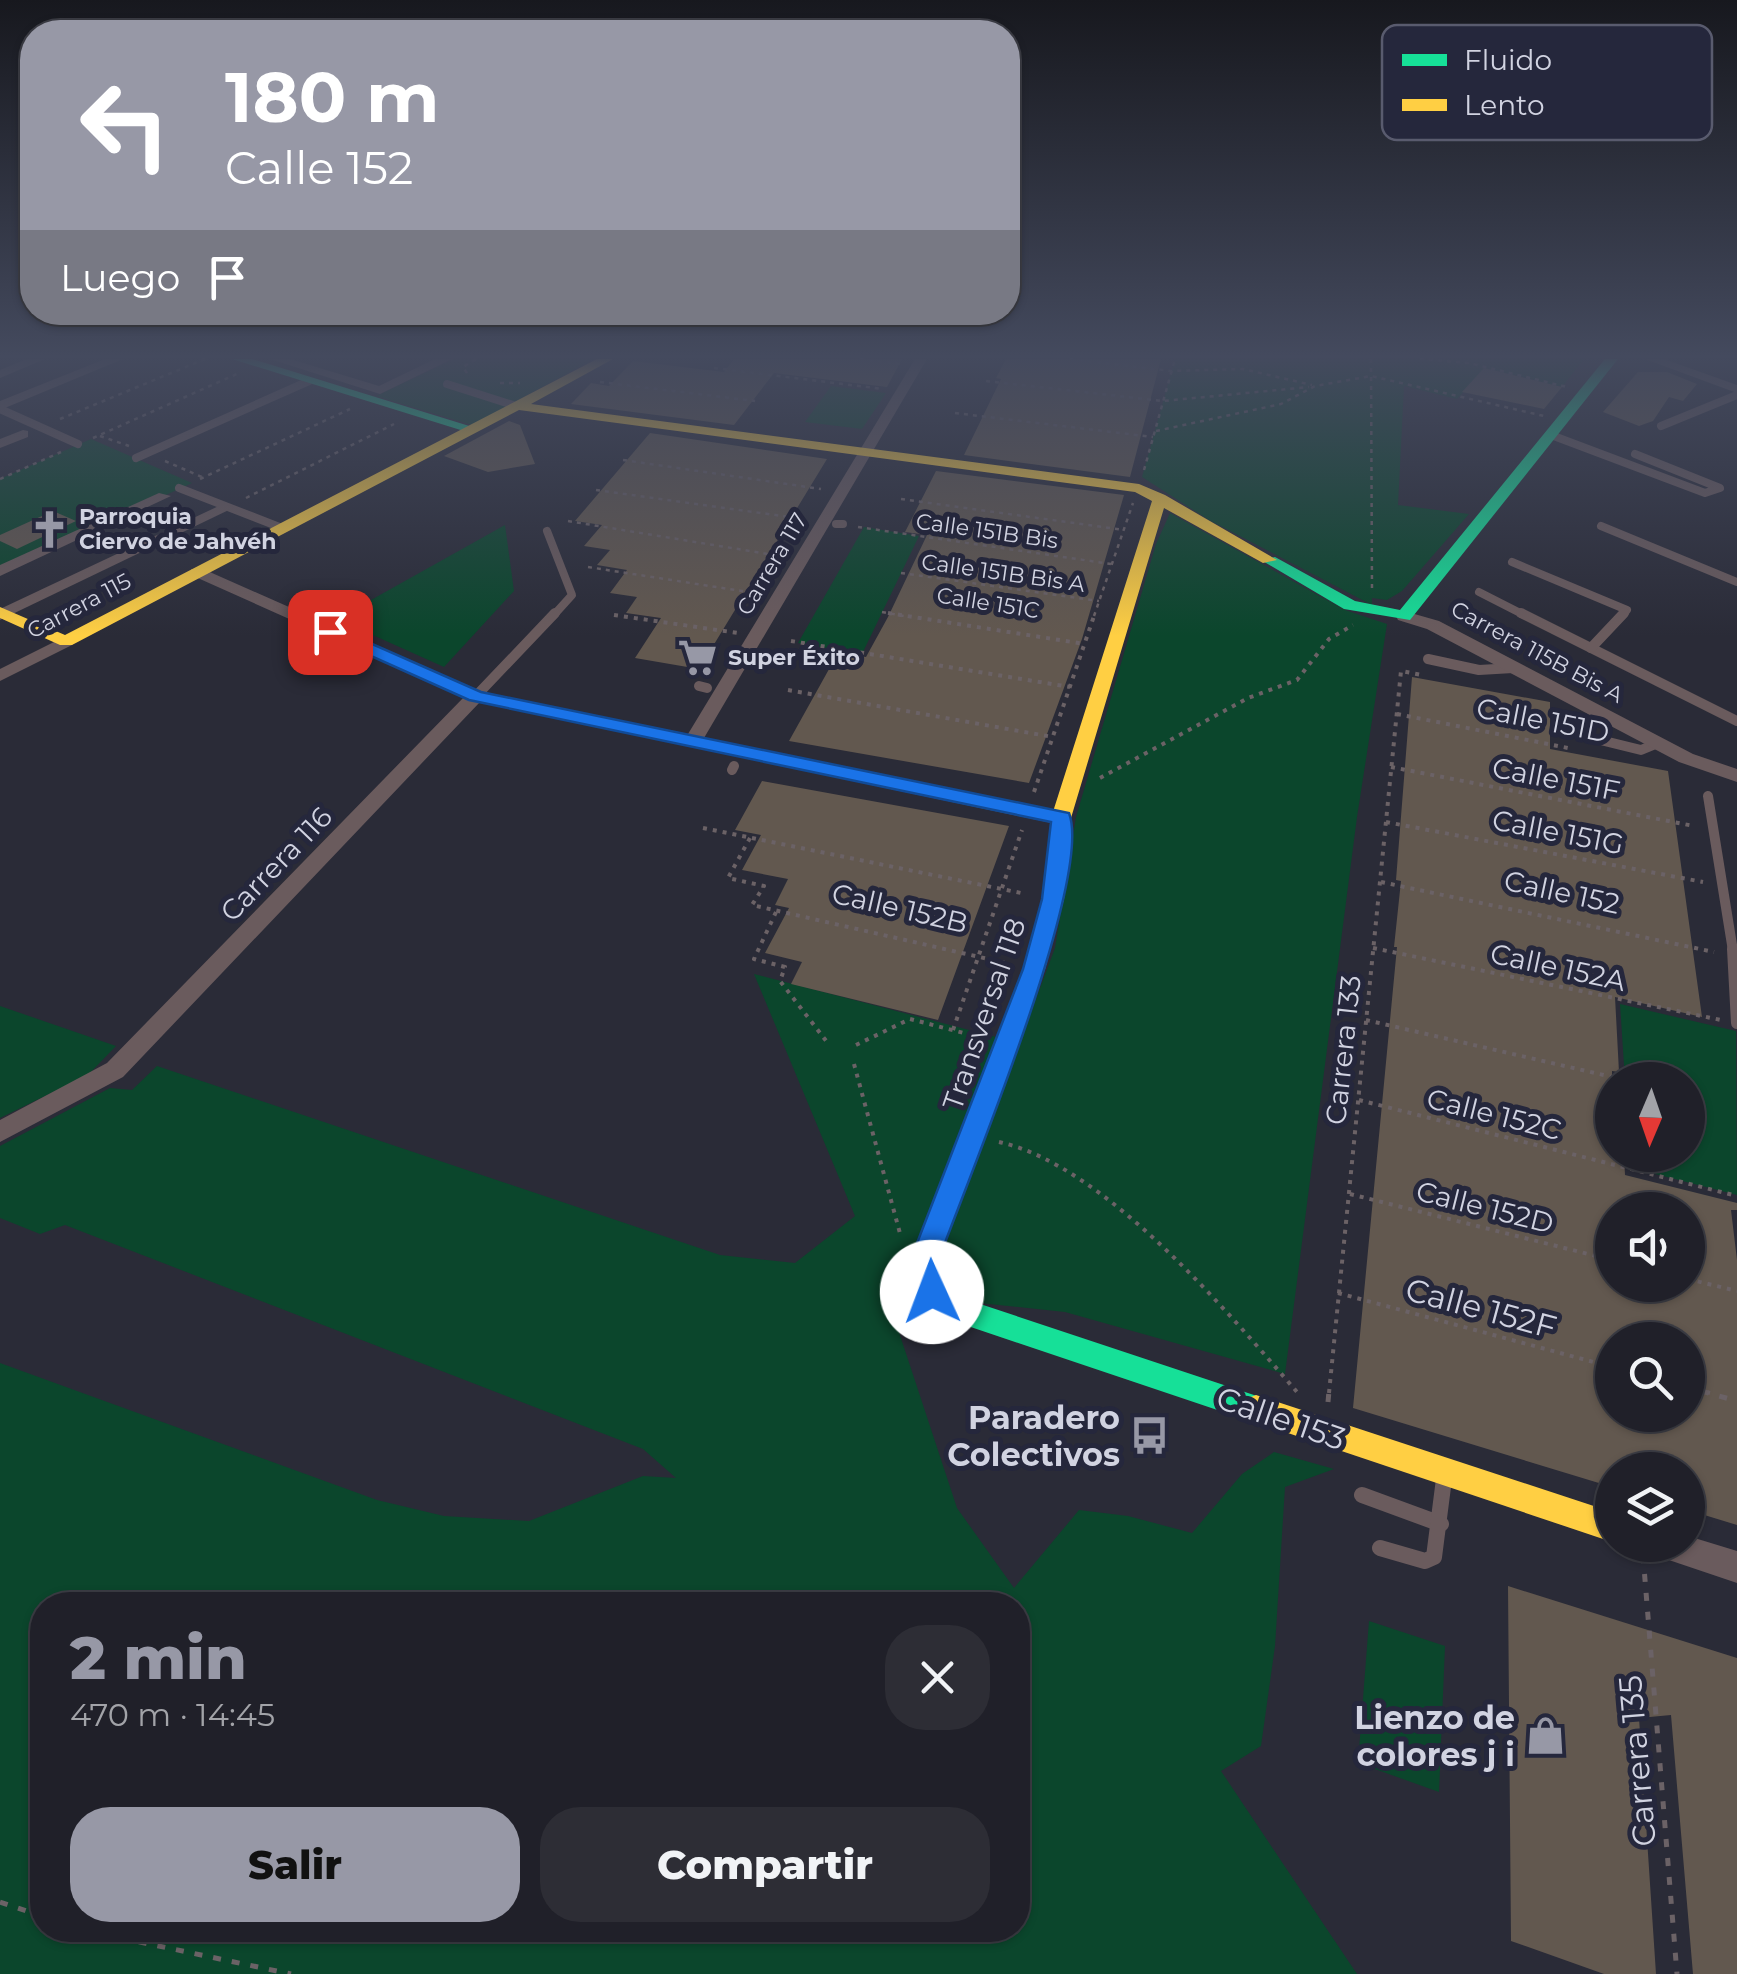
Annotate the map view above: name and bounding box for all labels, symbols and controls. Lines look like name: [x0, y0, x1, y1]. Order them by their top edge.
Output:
legend: [1382, 25, 1712, 140]
text: Fluido: [1464, 43, 1552, 77]
text: 180 m: [225, 54, 439, 140]
icon: left: [60, 60, 190, 190]
text: Lento: [1464, 88, 1545, 122]
text: Calle 152: [225, 140, 413, 195]
icon: arrive: [200, 250, 255, 305]
text: Luego: [60, 254, 180, 301]
place label: Parroquia Ciervo de Jahvéh: [79, 503, 276, 555]
church icon: Parroquia Ciervo de Jahvéh: [28, 508, 70, 550]
street label: Carrera 117: [731, 508, 813, 620]
street label: Calle 151B Bis: [914, 508, 1060, 554]
street label: Calle 151B Bis A: [920, 548, 1087, 598]
street label: Carrera 115: [22, 567, 136, 645]
street label: Calle 151C: [935, 582, 1041, 624]
pin: [288, 590, 373, 675]
street label: Carrera 115B Bis A: [1446, 595, 1628, 709]
icon: arrive: [303, 605, 358, 660]
supermarket icon: Super Éxito: [677, 636, 719, 678]
place label: Super Éxito: [728, 644, 860, 671]
street label: Calle 151D: [1474, 690, 1612, 750]
street label: Calle 151F: [1489, 750, 1623, 808]
street label: Carrera 116: [213, 800, 339, 928]
street label: Calle 151G: [1489, 803, 1627, 861]
street label: Calle 152: [1501, 863, 1623, 921]
street label: Calle 152B: [829, 876, 971, 940]
street label: Transversal 118: [935, 914, 1033, 1114]
street label: Calle 152A: [1487, 936, 1630, 998]
street label: Carrera 133: [1318, 973, 1368, 1127]
north arrow: [1595, 1062, 1705, 1172]
map controls: [1595, 1062, 1705, 1562]
street label: Calle 152C: [1423, 1081, 1565, 1147]
street label: Calle 152D: [1413, 1174, 1557, 1240]
button: sound: [1595, 1192, 1705, 1302]
position arrow: [880, 1240, 984, 1344]
street label: Calle 152F: [1401, 1269, 1561, 1347]
button: search: [1595, 1322, 1705, 1432]
street label: Calle 153: [1211, 1378, 1351, 1458]
place label: Paradero Colectivos: [947, 1398, 1120, 1474]
bus stop icon: Paradero Colectivos: [1129, 1414, 1171, 1456]
button: layers: [1595, 1452, 1705, 1562]
text: 2 min: [70, 1621, 247, 1694]
button: close: [885, 1625, 990, 1730]
street label: Carrera 135: [1610, 1674, 1664, 1848]
text: 470 m · 14:45: [70, 1695, 275, 1734]
place label: Lienzo de colores j i: [1354, 1698, 1515, 1774]
shop icon: Lienzo de colores j i: [1524, 1714, 1566, 1756]
button: Salir: [70, 1807, 520, 1922]
button: Compartir: [540, 1807, 990, 1922]

